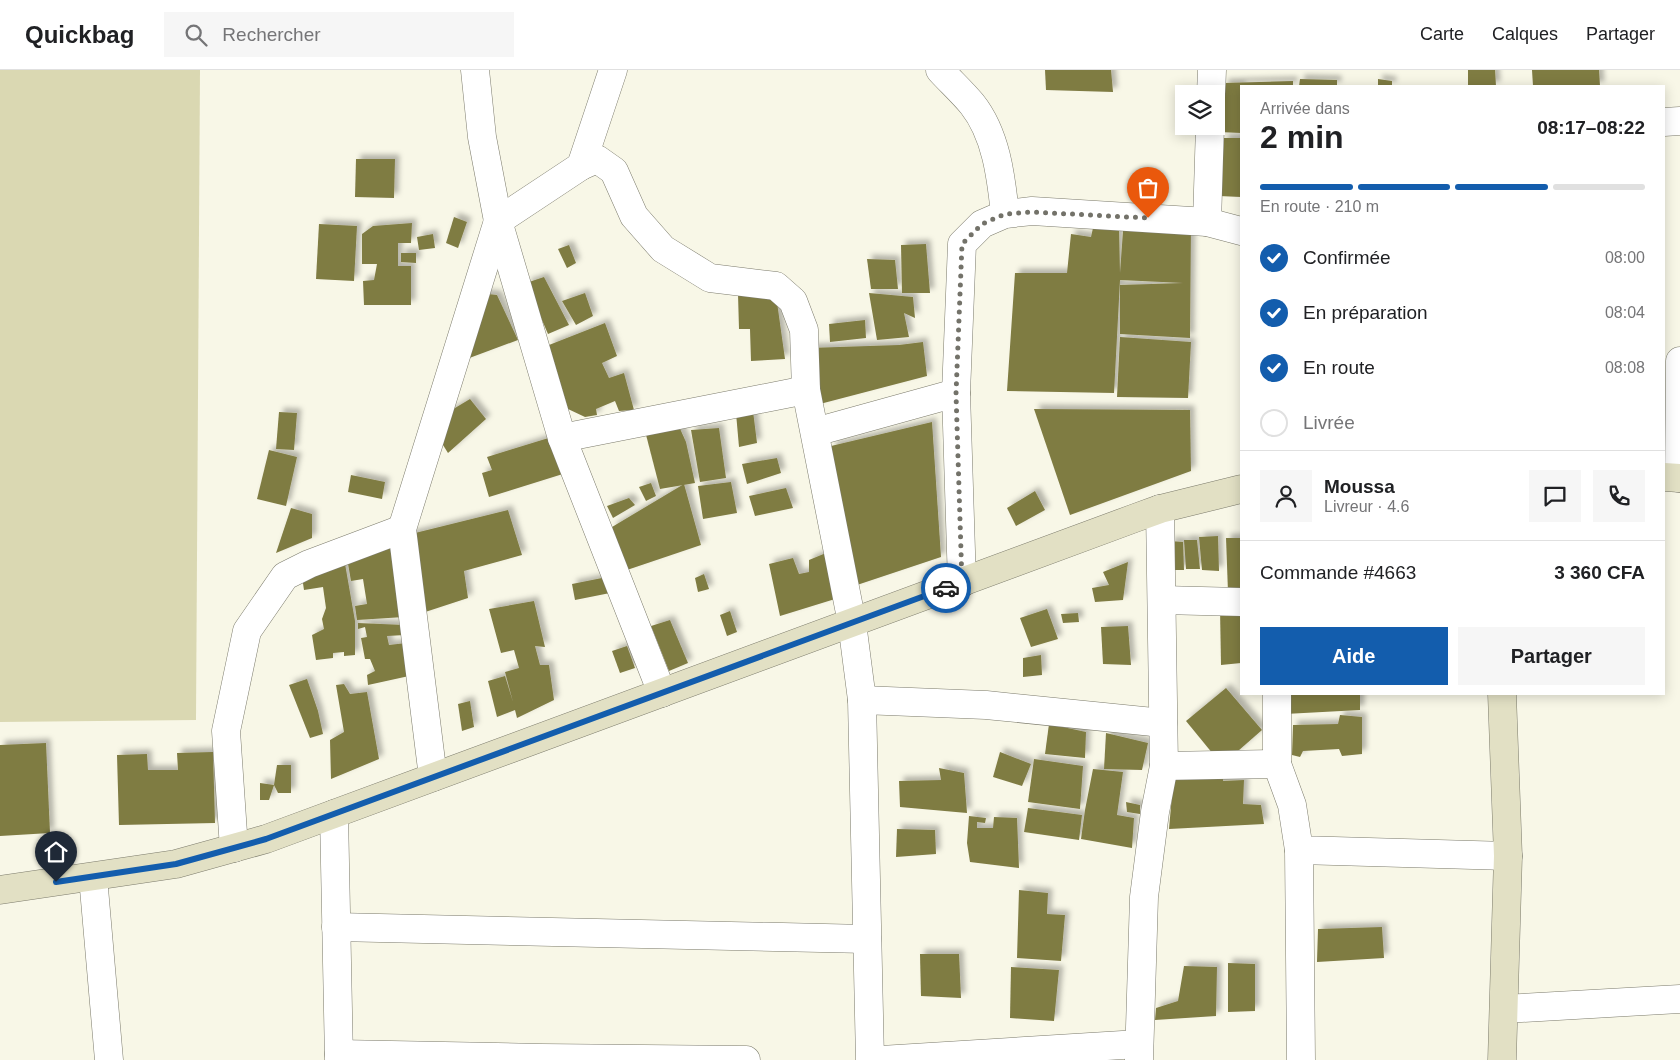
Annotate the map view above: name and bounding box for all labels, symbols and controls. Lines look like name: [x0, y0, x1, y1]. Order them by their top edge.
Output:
search box: [164, 12, 514, 57]
text: Quickbag: [25, 21, 134, 48]
icon: search: [182, 21, 210, 49]
text: Rechercher: [222, 24, 321, 45]
text: Carte: [1420, 24, 1464, 44]
text: Calques: [1492, 24, 1558, 44]
text: Partager: [1586, 24, 1655, 44]
map controls: [1175, 85, 1225, 135]
button: layers: [1175, 85, 1225, 135]
text: Arrivée dans: [1260, 100, 1350, 117]
text: 08:17–08:22: [1537, 117, 1645, 138]
text: 2 min: [1260, 119, 1344, 155]
pin: [1127, 167, 1169, 218]
icon: bag: [1134, 174, 1162, 202]
text: En route · 210 m: [1260, 198, 1379, 215]
icon: check: [1260, 244, 1288, 272]
text: Confirmée: [1303, 247, 1391, 268]
text: 08:00: [1605, 249, 1645, 266]
icon: check: [1260, 299, 1288, 327]
text: En préparation: [1303, 302, 1428, 323]
text: 08:04: [1605, 304, 1645, 321]
icon: check: [1260, 354, 1288, 382]
text: En route: [1303, 357, 1375, 378]
text: 08:08: [1605, 359, 1645, 376]
text: Livrée: [1303, 412, 1355, 433]
button: person: [1260, 470, 1312, 522]
button: chat: [1529, 470, 1581, 522]
button: phone: [1593, 470, 1645, 522]
text: Moussa: [1324, 476, 1395, 497]
text: Livreur · 4.6: [1324, 498, 1409, 515]
text: Commande #4663: [1260, 562, 1416, 583]
text: 3 360 CFA: [1554, 562, 1645, 583]
courier: [921, 563, 971, 613]
icon: car: [932, 574, 960, 602]
button: Aide: [1260, 627, 1448, 685]
button: Partager: [1458, 627, 1645, 685]
pin: [35, 831, 77, 882]
icon: home: [42, 838, 70, 866]

